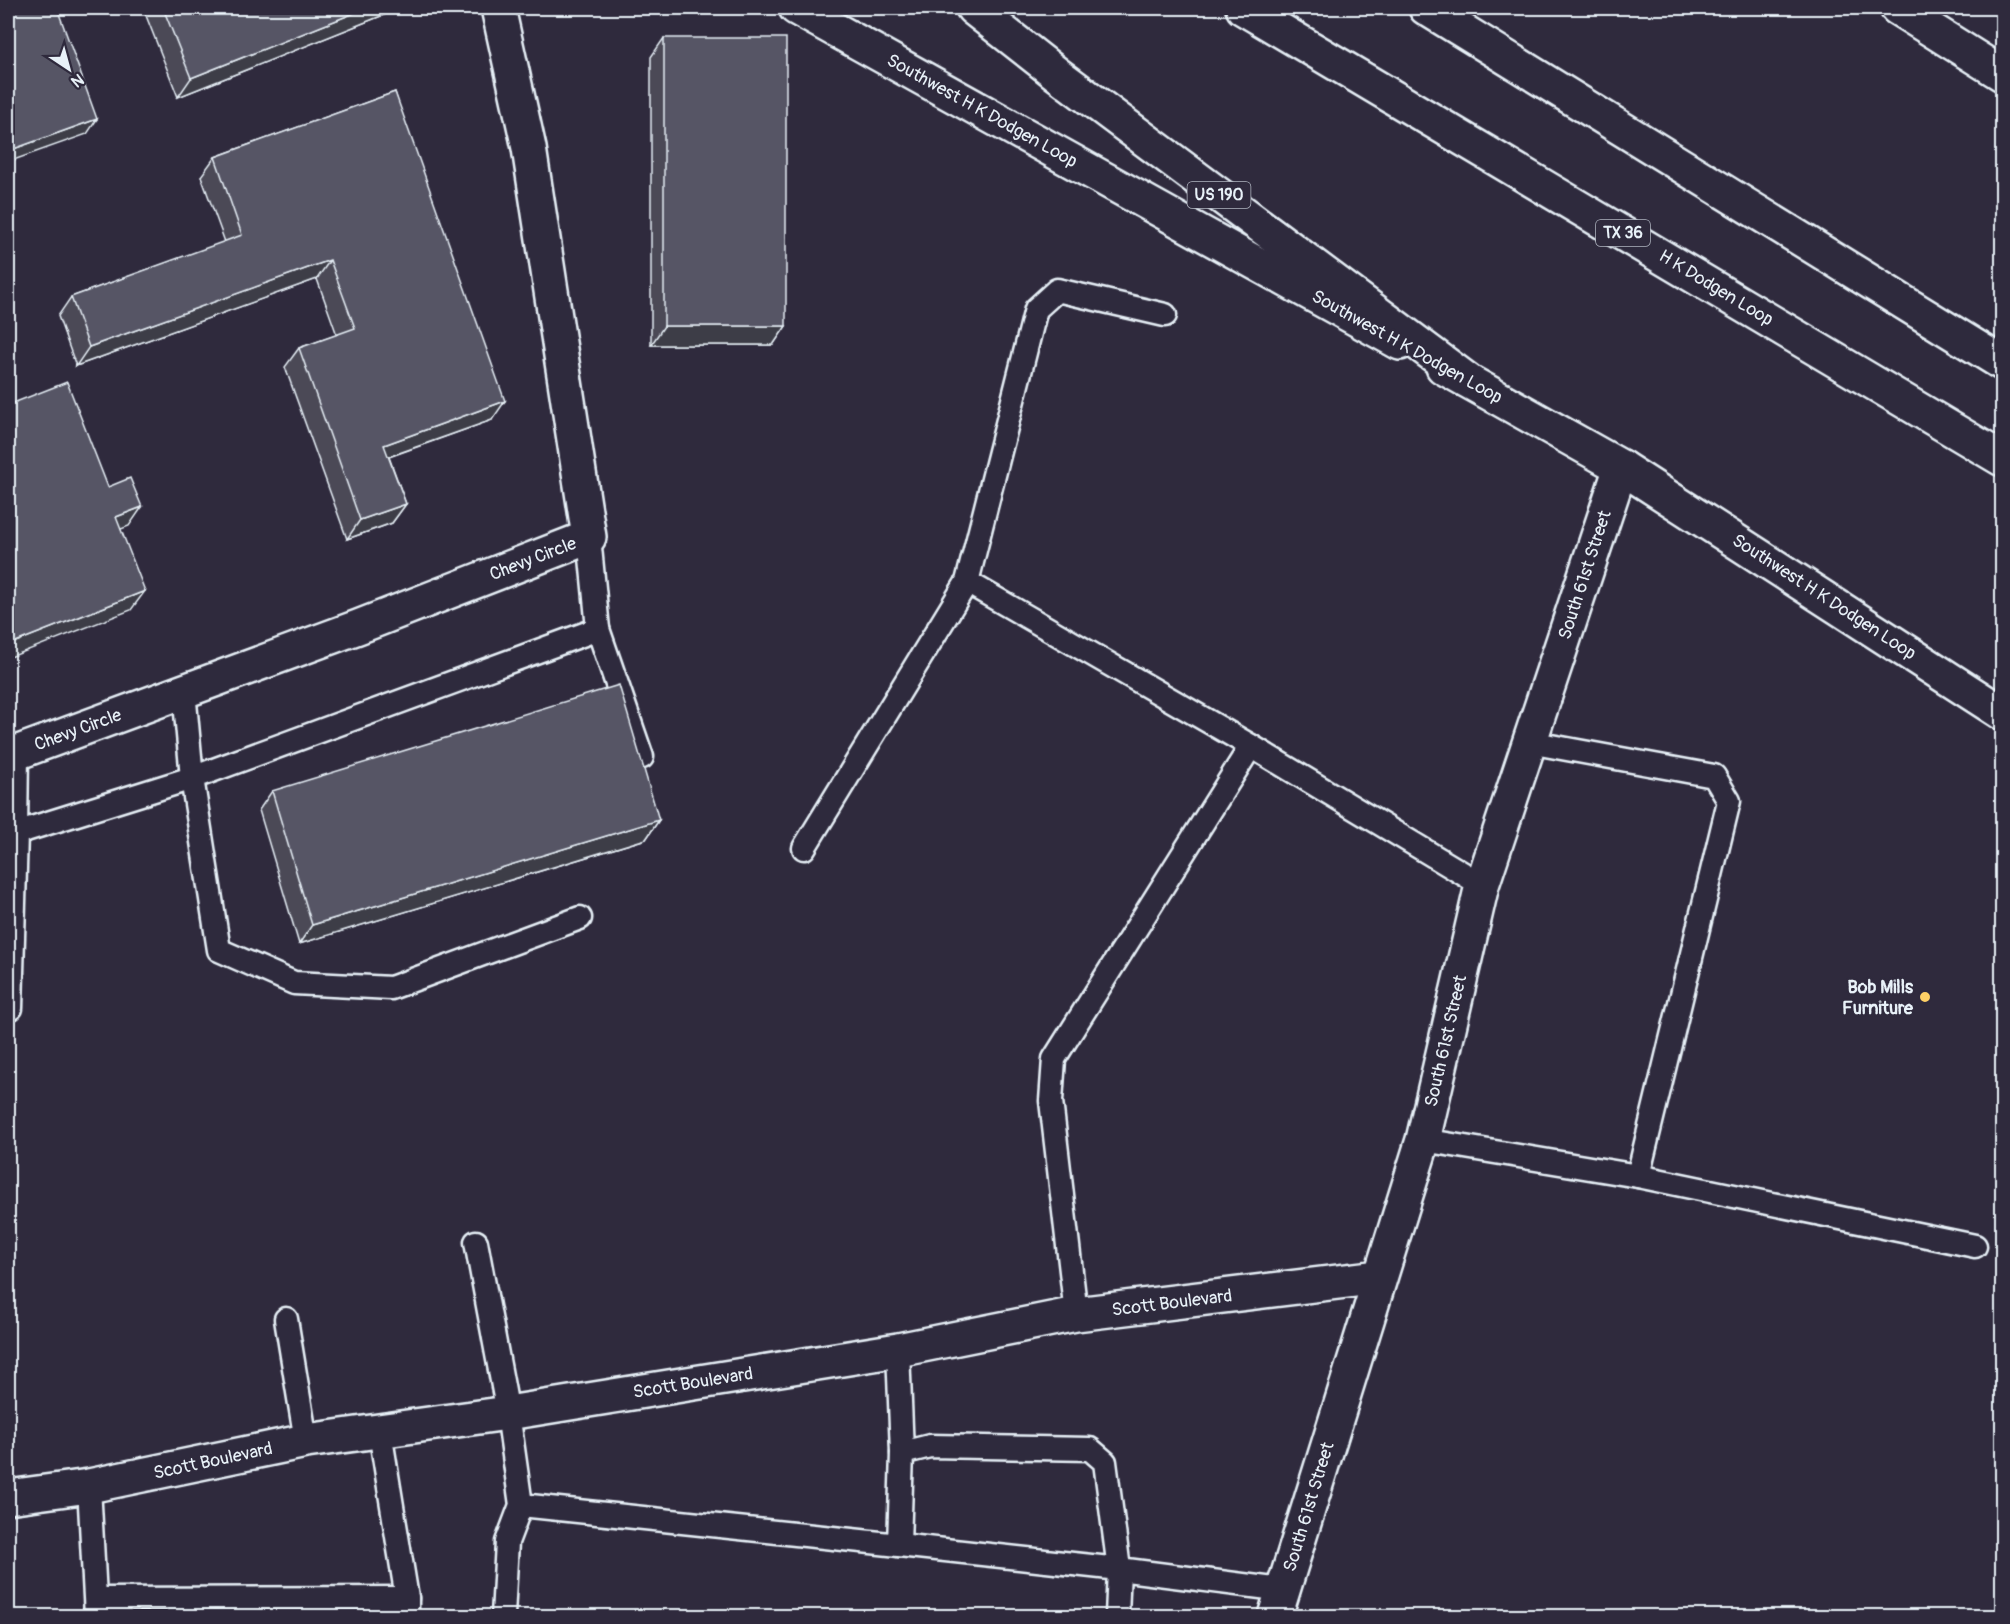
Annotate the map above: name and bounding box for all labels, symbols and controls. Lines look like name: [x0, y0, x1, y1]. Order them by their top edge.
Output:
north arrow: [39, 39, 99, 99]
street label: Southwest H K Dodgen Loop: [883, 49, 1081, 173]
text: N: [67, 69, 87, 92]
road number: US 190: [1188, 182, 1250, 208]
road number: TX 36: [1596, 220, 1650, 246]
street label: H K Dodgen Loop: [1655, 245, 1777, 331]
street label: Southwest H K Dodgen Loop: [1308, 285, 1506, 409]
street label: South 61st Street: [1553, 507, 1617, 642]
street label: Southwest H K Dodgen Loop: [1728, 529, 1920, 665]
street label: Chevy Circle: [486, 532, 580, 586]
street label: Chevy Circle: [31, 704, 125, 756]
street label: South 61st Street: [1420, 972, 1472, 1109]
place label: Bob Mills Furniture: [1842, 976, 1914, 1020]
marker: Bob Mills Furniture: [1918, 990, 1932, 1004]
street label: Scott Boulevard: [1110, 1284, 1234, 1322]
street label: Scott Boulevard: [631, 1362, 755, 1404]
street label: Scott Boulevard: [151, 1437, 275, 1485]
street label: South 61st Street: [1278, 1439, 1340, 1575]

